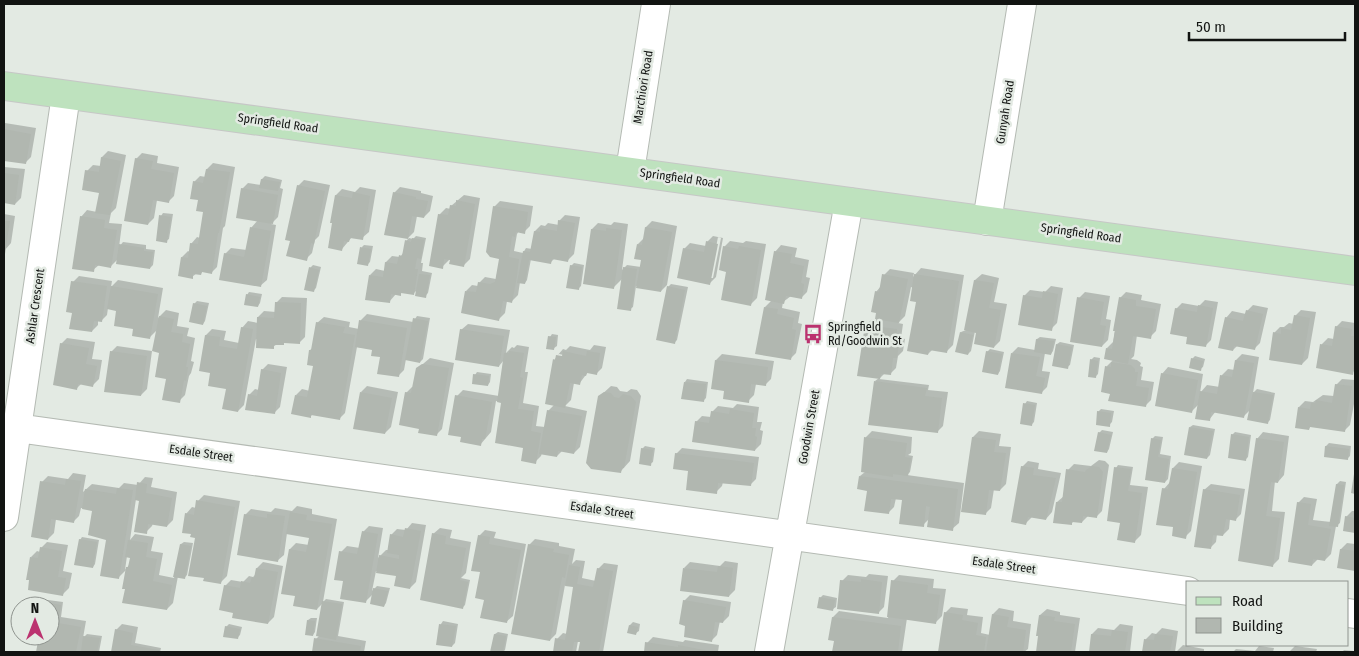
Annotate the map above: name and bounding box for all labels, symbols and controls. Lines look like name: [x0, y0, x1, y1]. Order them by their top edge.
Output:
scale bar: [1189, 10, 1345, 42]
text: 50 m: [1196, 18, 1226, 36]
street label: Marchiori Road: [630, 49, 656, 125]
street label: Gunyah Road: [993, 79, 1017, 145]
street label: Springfield Road: [237, 110, 319, 136]
street label: Springfield Road: [639, 165, 721, 191]
street label: Springfield Road: [1040, 220, 1122, 246]
street label: Ashlar Crescent: [23, 267, 47, 344]
place label: Springfield Rd/Goodwin St: [828, 320, 902, 348]
bus stop icon: Springfield Rd/Goodwin St: [802, 323, 824, 345]
street label: Goodwin Street: [796, 389, 822, 465]
street label: Esdale Street: [168, 442, 234, 464]
street label: Esdale Street: [569, 499, 635, 521]
street label: Esdale Street: [971, 554, 1037, 576]
legend: [1186, 581, 1349, 646]
text: Road: [1232, 592, 1263, 610]
north arrow: [10, 596, 60, 646]
text: N: [31, 600, 39, 617]
text: Building: [1232, 617, 1283, 635]

